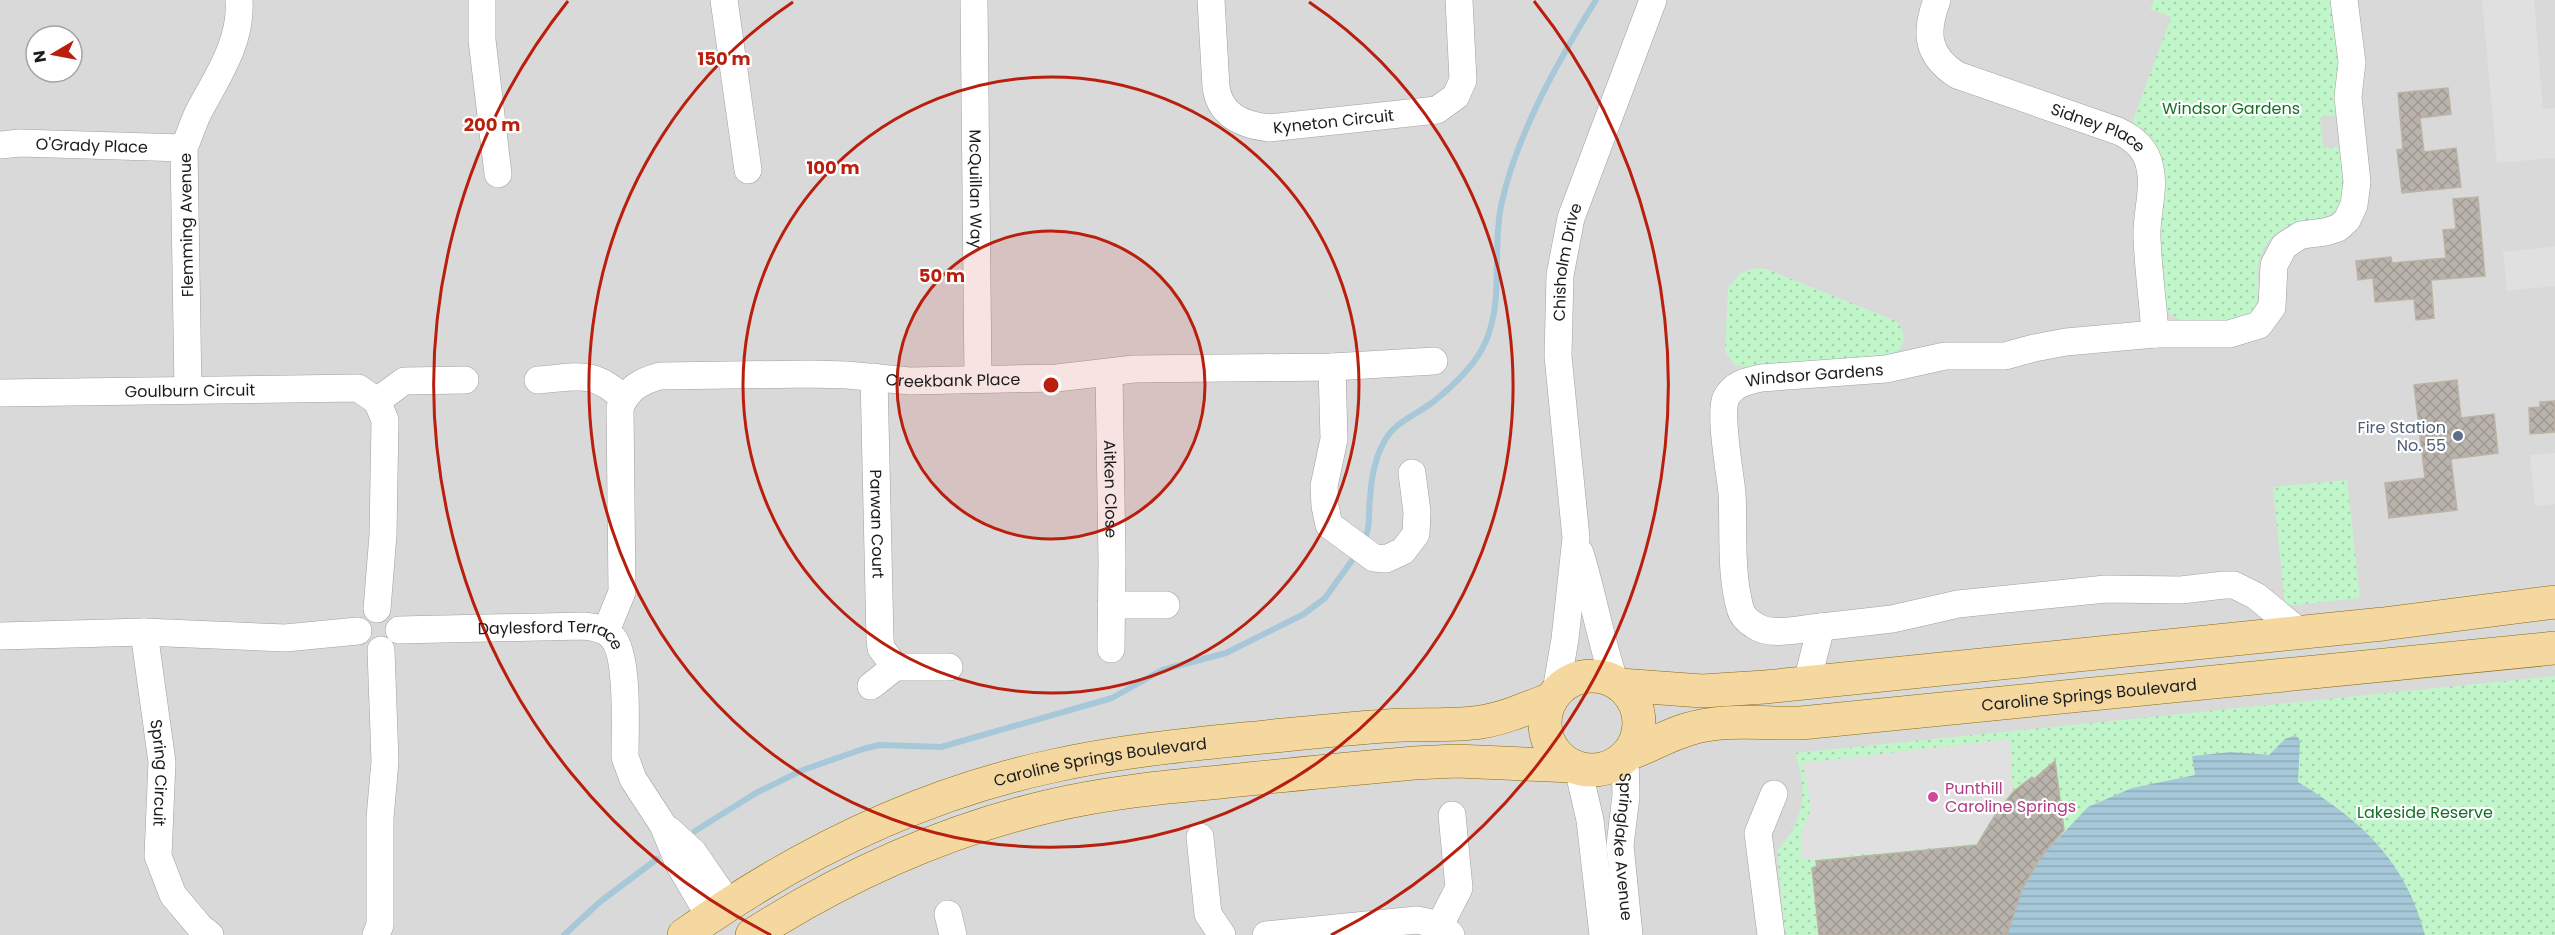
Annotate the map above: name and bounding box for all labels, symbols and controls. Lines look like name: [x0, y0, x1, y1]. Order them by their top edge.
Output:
north arrow: [24, 24, 84, 84]
text: 150 m: [697, 46, 751, 71]
text: N: [27, 49, 52, 64]
park label: Windsor Gardens: [2162, 97, 2300, 120]
street label: Sidney Place: [2048, 98, 2151, 158]
street label: Kyneton Circuit: [1272, 104, 1395, 140]
text: 200 m: [464, 112, 520, 137]
street label: McQuillan Way: [963, 129, 988, 249]
street label: O'Grady Place: [35, 132, 148, 159]
street label: Flemming Avenue: [174, 153, 199, 297]
text: 100 m: [806, 155, 860, 180]
street label: Chisholm Drive: [1548, 199, 1588, 322]
text: 50 m: [919, 263, 965, 288]
street label: Windsor Gardens: [1743, 358, 1884, 393]
street label: Creekbank Place: [885, 368, 1021, 393]
centre of rings: [1041, 375, 1061, 395]
street label: Goulburn Circuit: [125, 378, 256, 403]
place label: Fire Station No. 55: [2358, 416, 2446, 457]
marker: Fire Station No. 55: [2451, 429, 2465, 443]
street label: Aitken Close: [1098, 440, 1123, 538]
street label: Parwan Court: [864, 469, 890, 579]
street label: Daylesford Terrace: [477, 615, 629, 654]
street label: Caroline Springs Boulevard: [1980, 673, 2198, 717]
street label: Spring Circuit: [144, 718, 173, 827]
street label: Caroline Springs Boulevard: [991, 732, 1208, 792]
street label: Springlake Avenue: [1608, 772, 1639, 922]
place label: Punthill Caroline Springs: [1945, 777, 2076, 818]
marker: Punthill Caroline Springs: [1926, 790, 1940, 804]
park label: Lakeside Reserve: [2357, 801, 2493, 824]

